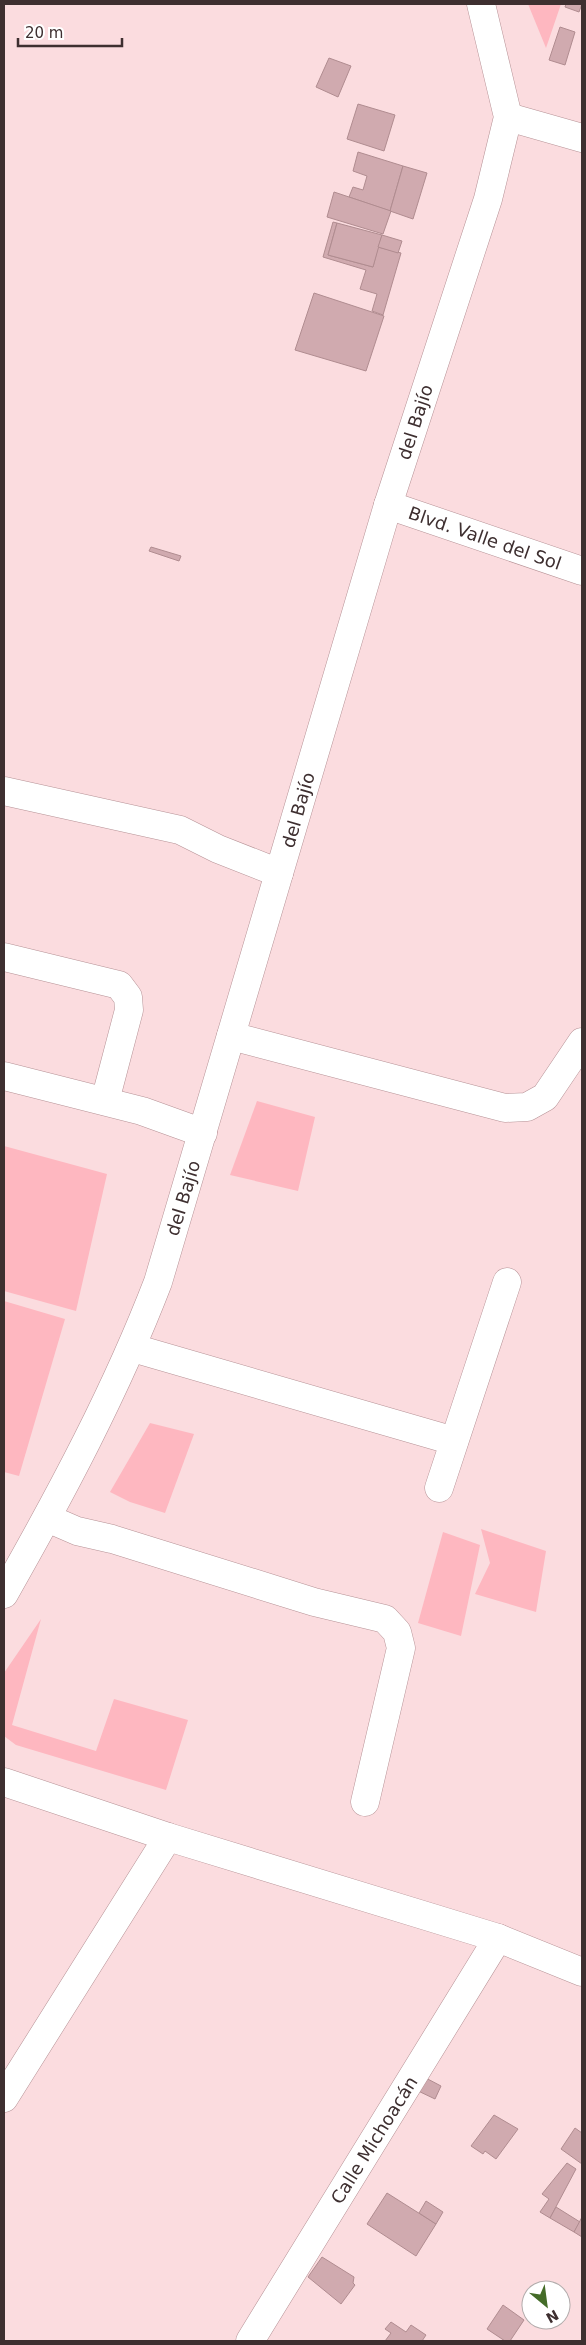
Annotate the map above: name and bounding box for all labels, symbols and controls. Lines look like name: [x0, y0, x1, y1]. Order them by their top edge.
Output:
scale bar: [18, 15, 121, 47]
text: 20 m: [25, 24, 63, 42]
street label: del Bajío: [393, 382, 437, 462]
street label: Blvd. Valle del Sol: [406, 502, 564, 574]
street label: del Bajío: [277, 770, 319, 850]
street label: del Bajío: [162, 1158, 204, 1238]
street label: Calle Michoacán: [326, 2072, 422, 2208]
north arrow: [521, 2280, 571, 2330]
text: N: [543, 2307, 561, 2326]

